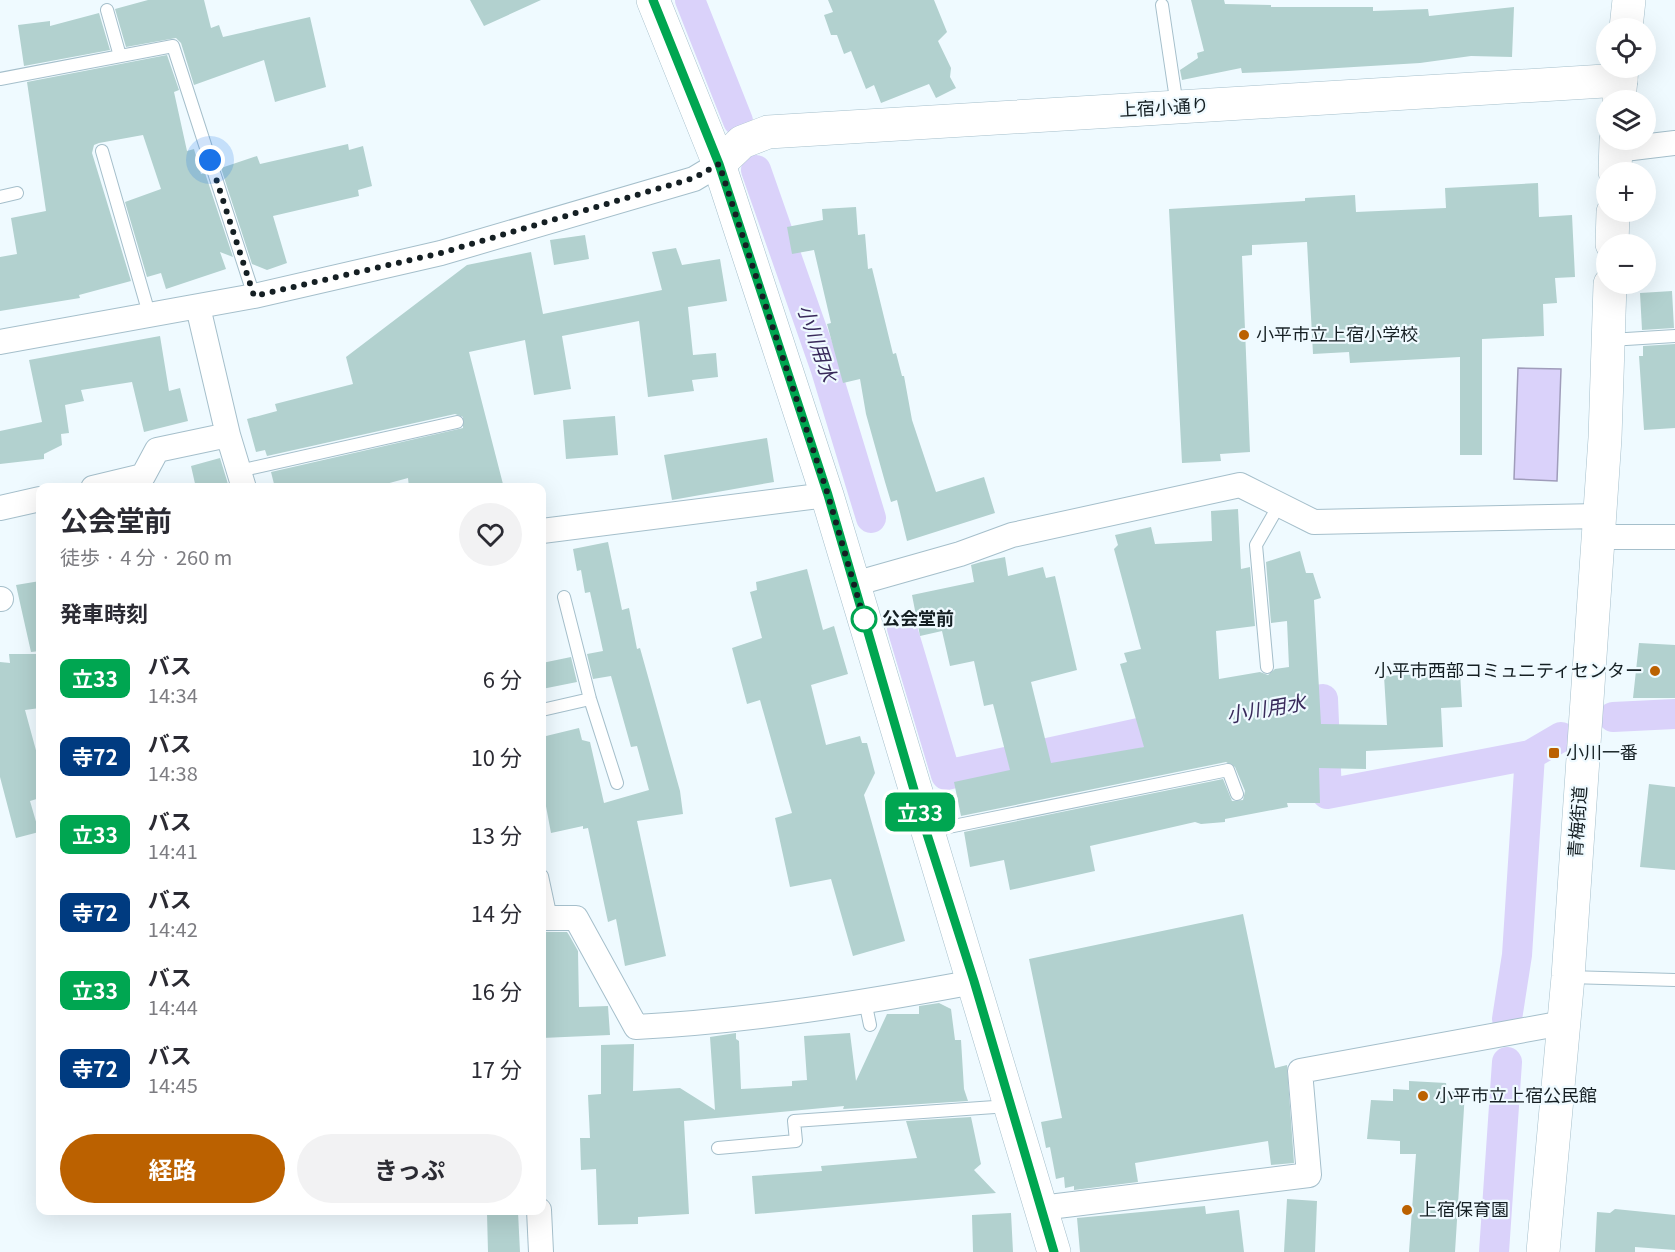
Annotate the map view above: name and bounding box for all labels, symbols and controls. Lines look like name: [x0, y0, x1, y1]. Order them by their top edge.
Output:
map controls: [1596, 18, 1656, 294]
button: locate: [1596, 18, 1656, 78]
button: layers: [1596, 90, 1656, 150]
street label: 上宿小通り: [1118, 91, 1210, 121]
your location: [195, 145, 225, 175]
button: +: [1596, 162, 1656, 222]
button: −: [1596, 234, 1656, 294]
water label: 小川用水: [792, 300, 846, 387]
place label: 小平市立上宿小学校: [1256, 320, 1418, 346]
marker: 小平市立上宿小学校: [1237, 328, 1251, 342]
text: 公会堂前: [60, 499, 172, 539]
button: heart: [459, 503, 522, 566]
text: 徒歩 · 4 分 · 260 m: [60, 542, 232, 571]
text: 発車時刻: [60, 596, 148, 628]
place label: 公会堂前: [882, 604, 954, 630]
marker: 公会堂前: [851, 606, 877, 632]
text: バス: [148, 648, 192, 680]
place label: 小平市西部コミュニティセンター: [1374, 656, 1643, 682]
text: 6 分: [483, 662, 522, 694]
text: 立33: [72, 663, 118, 693]
marker: 小平市西部コミュニティセンター: [1648, 664, 1662, 678]
text: 14:34: [148, 680, 198, 709]
water label: 小川用水: [1224, 686, 1310, 729]
text: バス: [148, 726, 192, 758]
place label: 小川一番: [1566, 738, 1638, 764]
text: 10 分: [471, 740, 522, 772]
text: 寺72: [72, 741, 118, 771]
marker: 小川一番: [1547, 746, 1561, 760]
text: 14:38: [148, 758, 198, 787]
street label: 青梅街道: [1561, 785, 1591, 859]
line badge: 立33: [886, 792, 954, 832]
text: 立33: [897, 797, 943, 827]
text: バス: [148, 804, 192, 836]
text: 13 分: [471, 818, 522, 850]
text: 立33: [72, 819, 118, 849]
text: 14:41: [148, 836, 198, 865]
text: バス: [148, 882, 192, 914]
text: 14 分: [471, 896, 522, 928]
text: 寺72: [72, 897, 118, 927]
text: 14:42: [148, 914, 198, 943]
text: バス: [148, 960, 192, 992]
text: 16 分: [471, 974, 522, 1006]
text: 立33: [72, 975, 118, 1005]
text: 14:44: [148, 992, 198, 1021]
text: バス: [148, 1038, 192, 1070]
text: 17 分: [471, 1052, 522, 1084]
text: 寺72: [72, 1053, 118, 1083]
text: 14:45: [148, 1070, 198, 1099]
place label: 小平市立上宿公民館: [1435, 1081, 1597, 1107]
marker: 小平市立上宿公民館: [1416, 1089, 1430, 1103]
button: 経路: [60, 1134, 285, 1203]
button: きっぷ: [297, 1134, 522, 1203]
place label: 上宿保育園: [1419, 1195, 1509, 1221]
marker: 上宿保育園: [1400, 1203, 1414, 1217]

